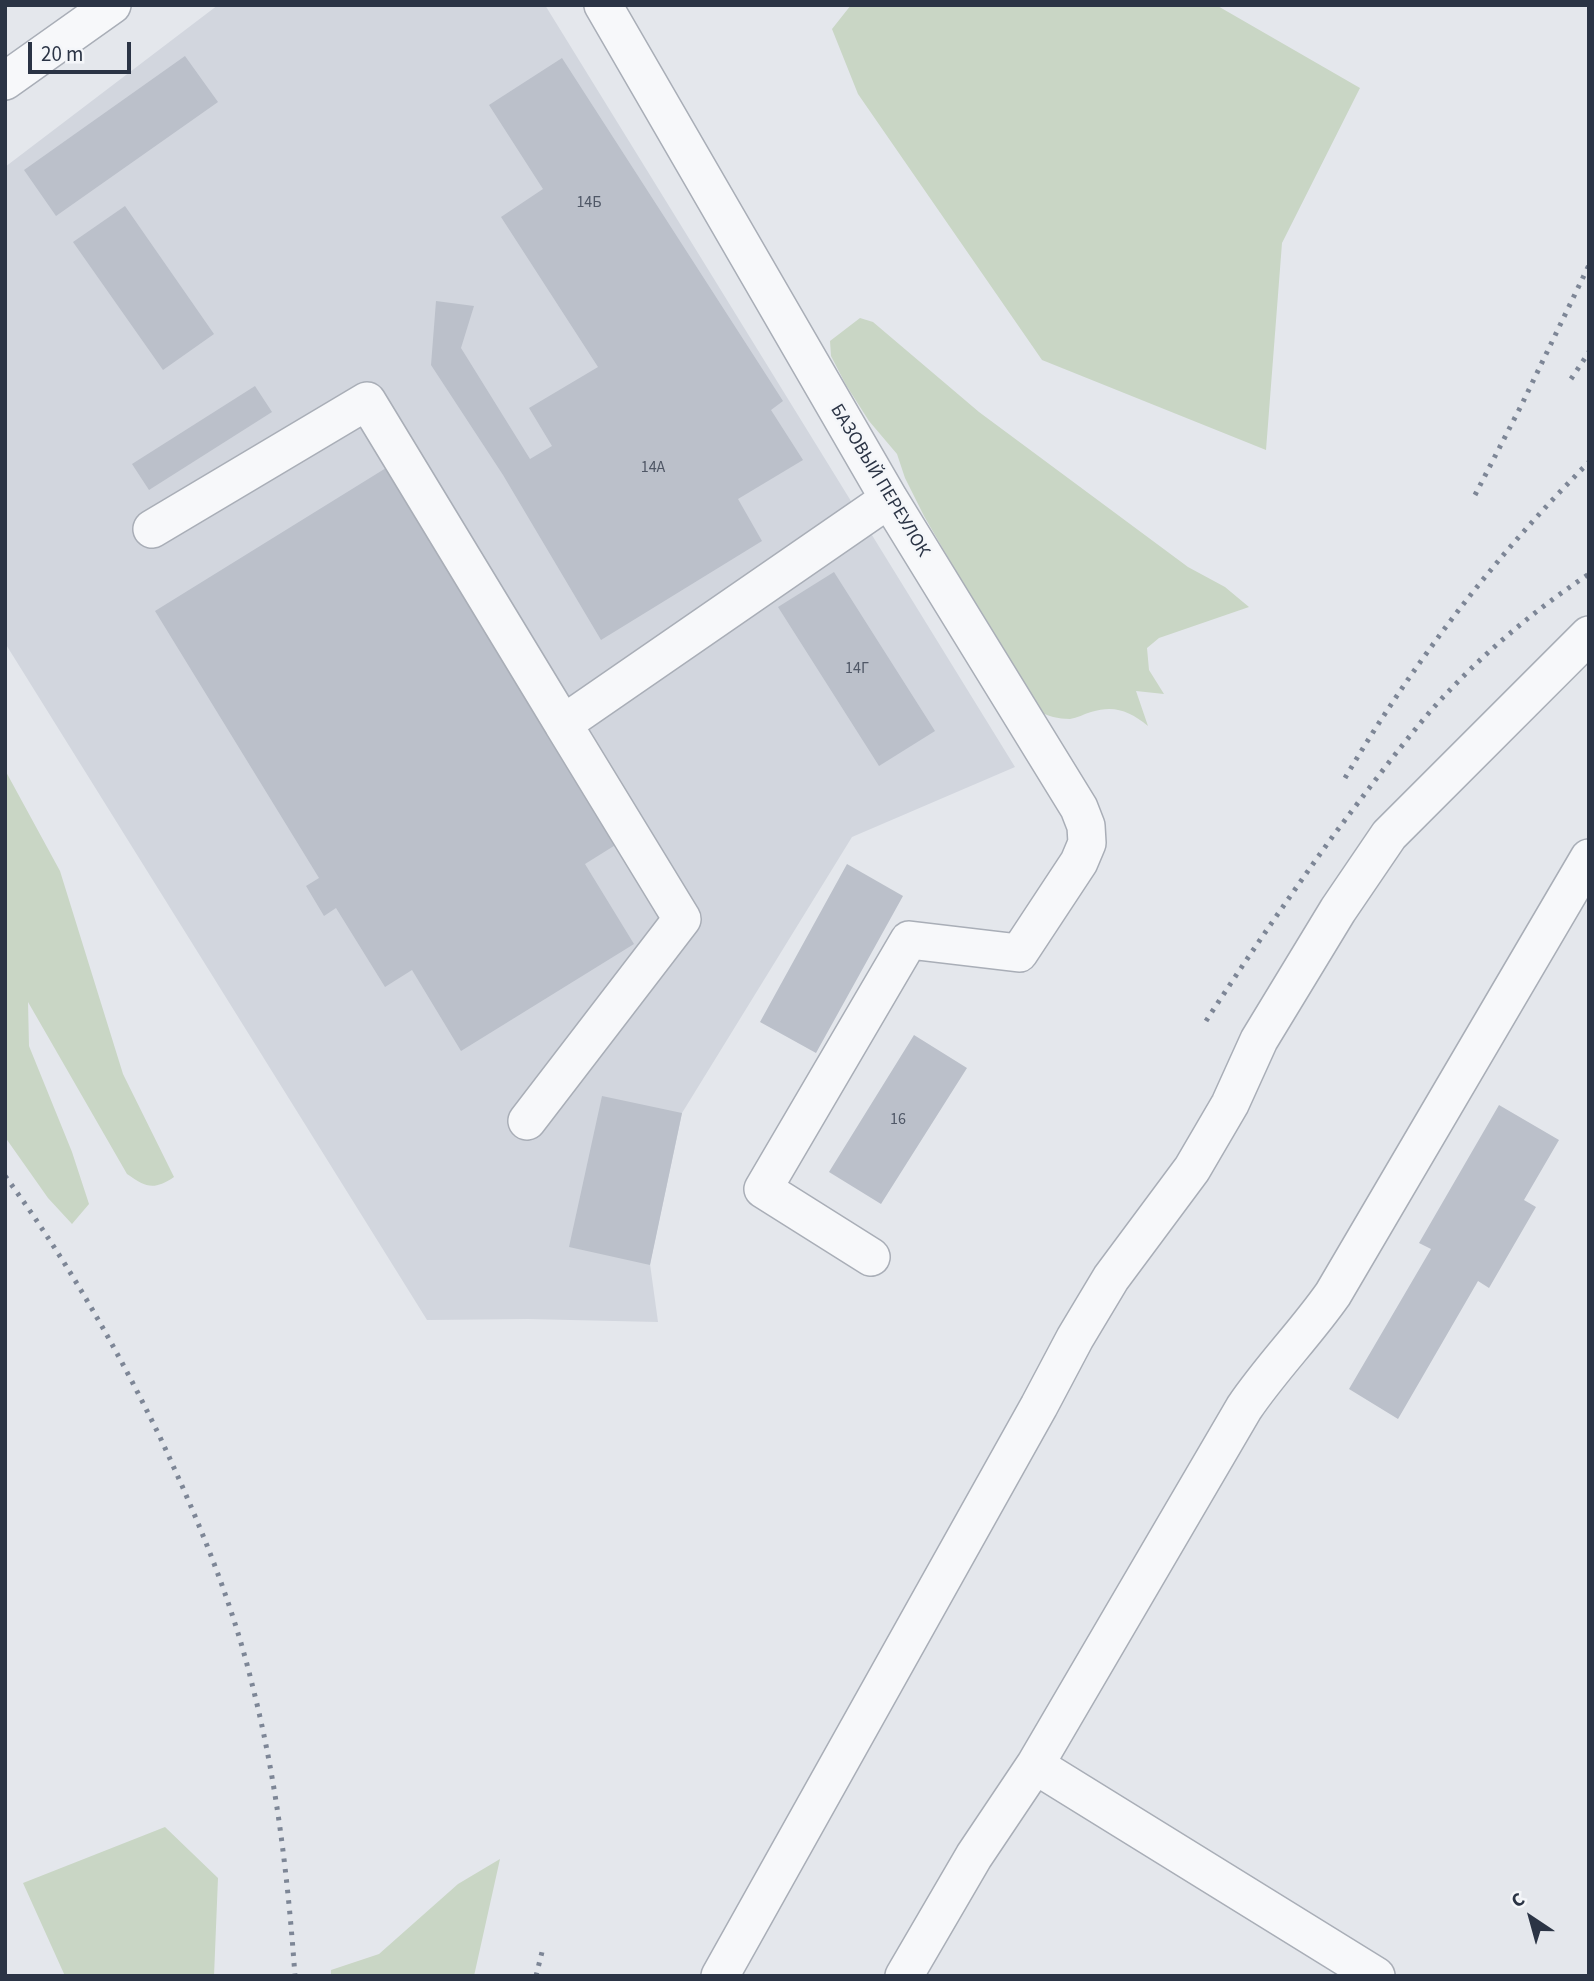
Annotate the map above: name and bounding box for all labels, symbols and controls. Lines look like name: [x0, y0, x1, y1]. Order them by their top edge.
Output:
scale bar: [32, 28, 135, 72]
text: 20 m: [41, 39, 83, 69]
house number: 14Б: [576, 193, 602, 213]
street label: БАЗОВЫЙ ПЕРЕУЛОК: [824, 400, 934, 562]
house number: 14А: [641, 458, 665, 478]
house number: 14Г: [845, 659, 869, 679]
house number: 16: [890, 1110, 906, 1130]
north arrow: [1496, 1883, 1566, 1953]
text: С: [1506, 1886, 1531, 1915]

